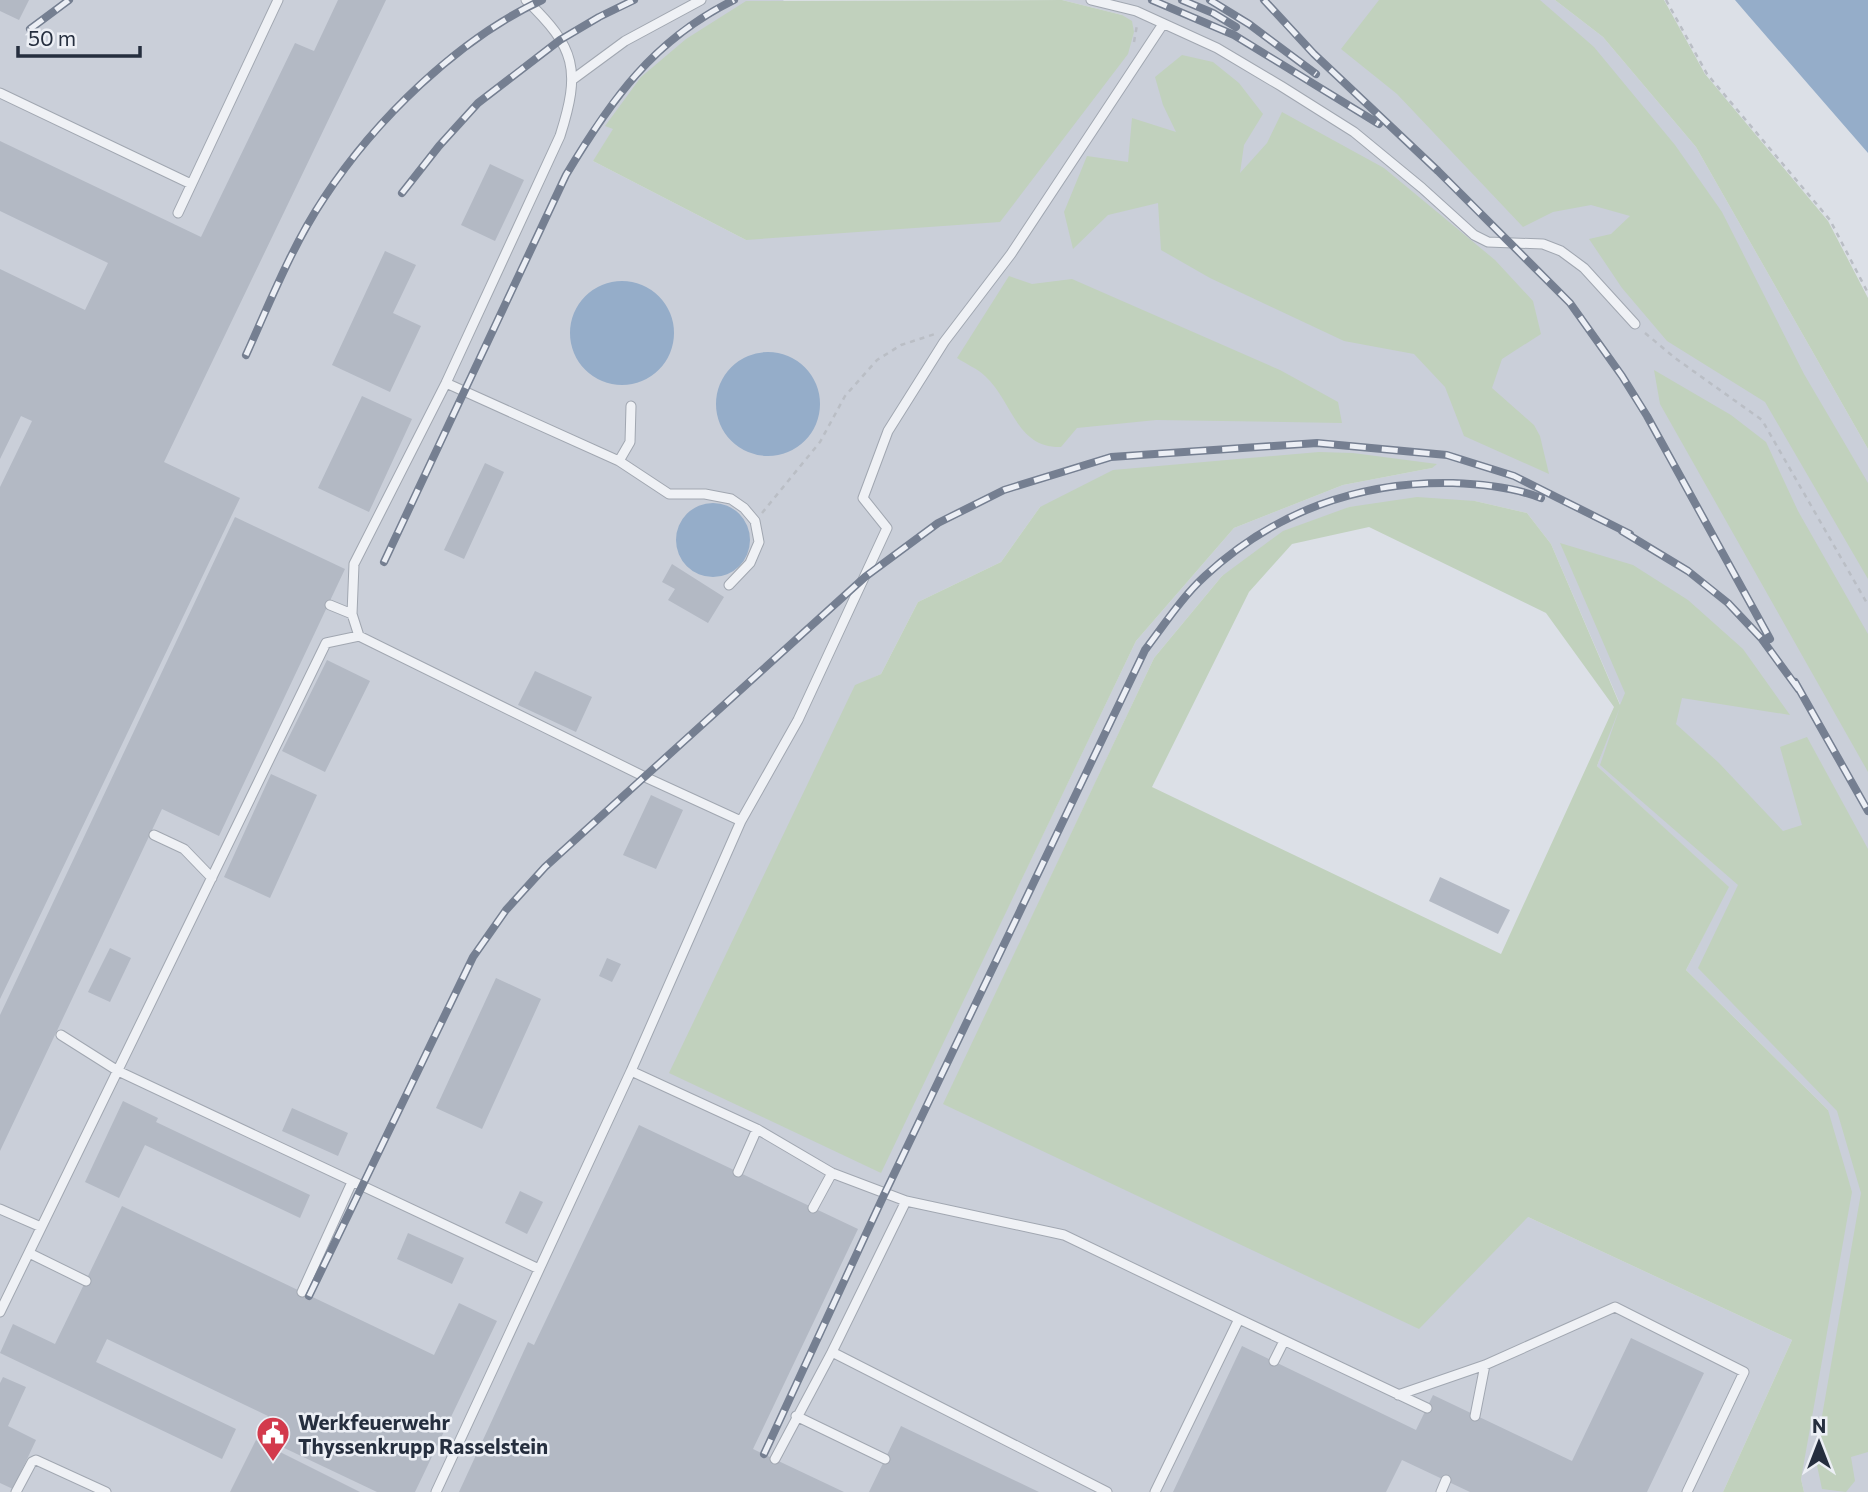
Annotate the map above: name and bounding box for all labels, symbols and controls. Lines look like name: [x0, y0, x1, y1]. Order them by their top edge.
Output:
scale bar: [18, 14, 140, 58]
text: 50 m: [28, 25, 76, 50]
north arrow: [1784, 1408, 1854, 1478]
place label: Werkfeuerwehr Thyssenkrupp Rasselstein: [298, 1409, 548, 1458]
public building icon: Werkfeuerwehr Thyssenkrupp Rasselstein: [254, 1414, 292, 1463]
text: N: [1812, 1414, 1826, 1437]

